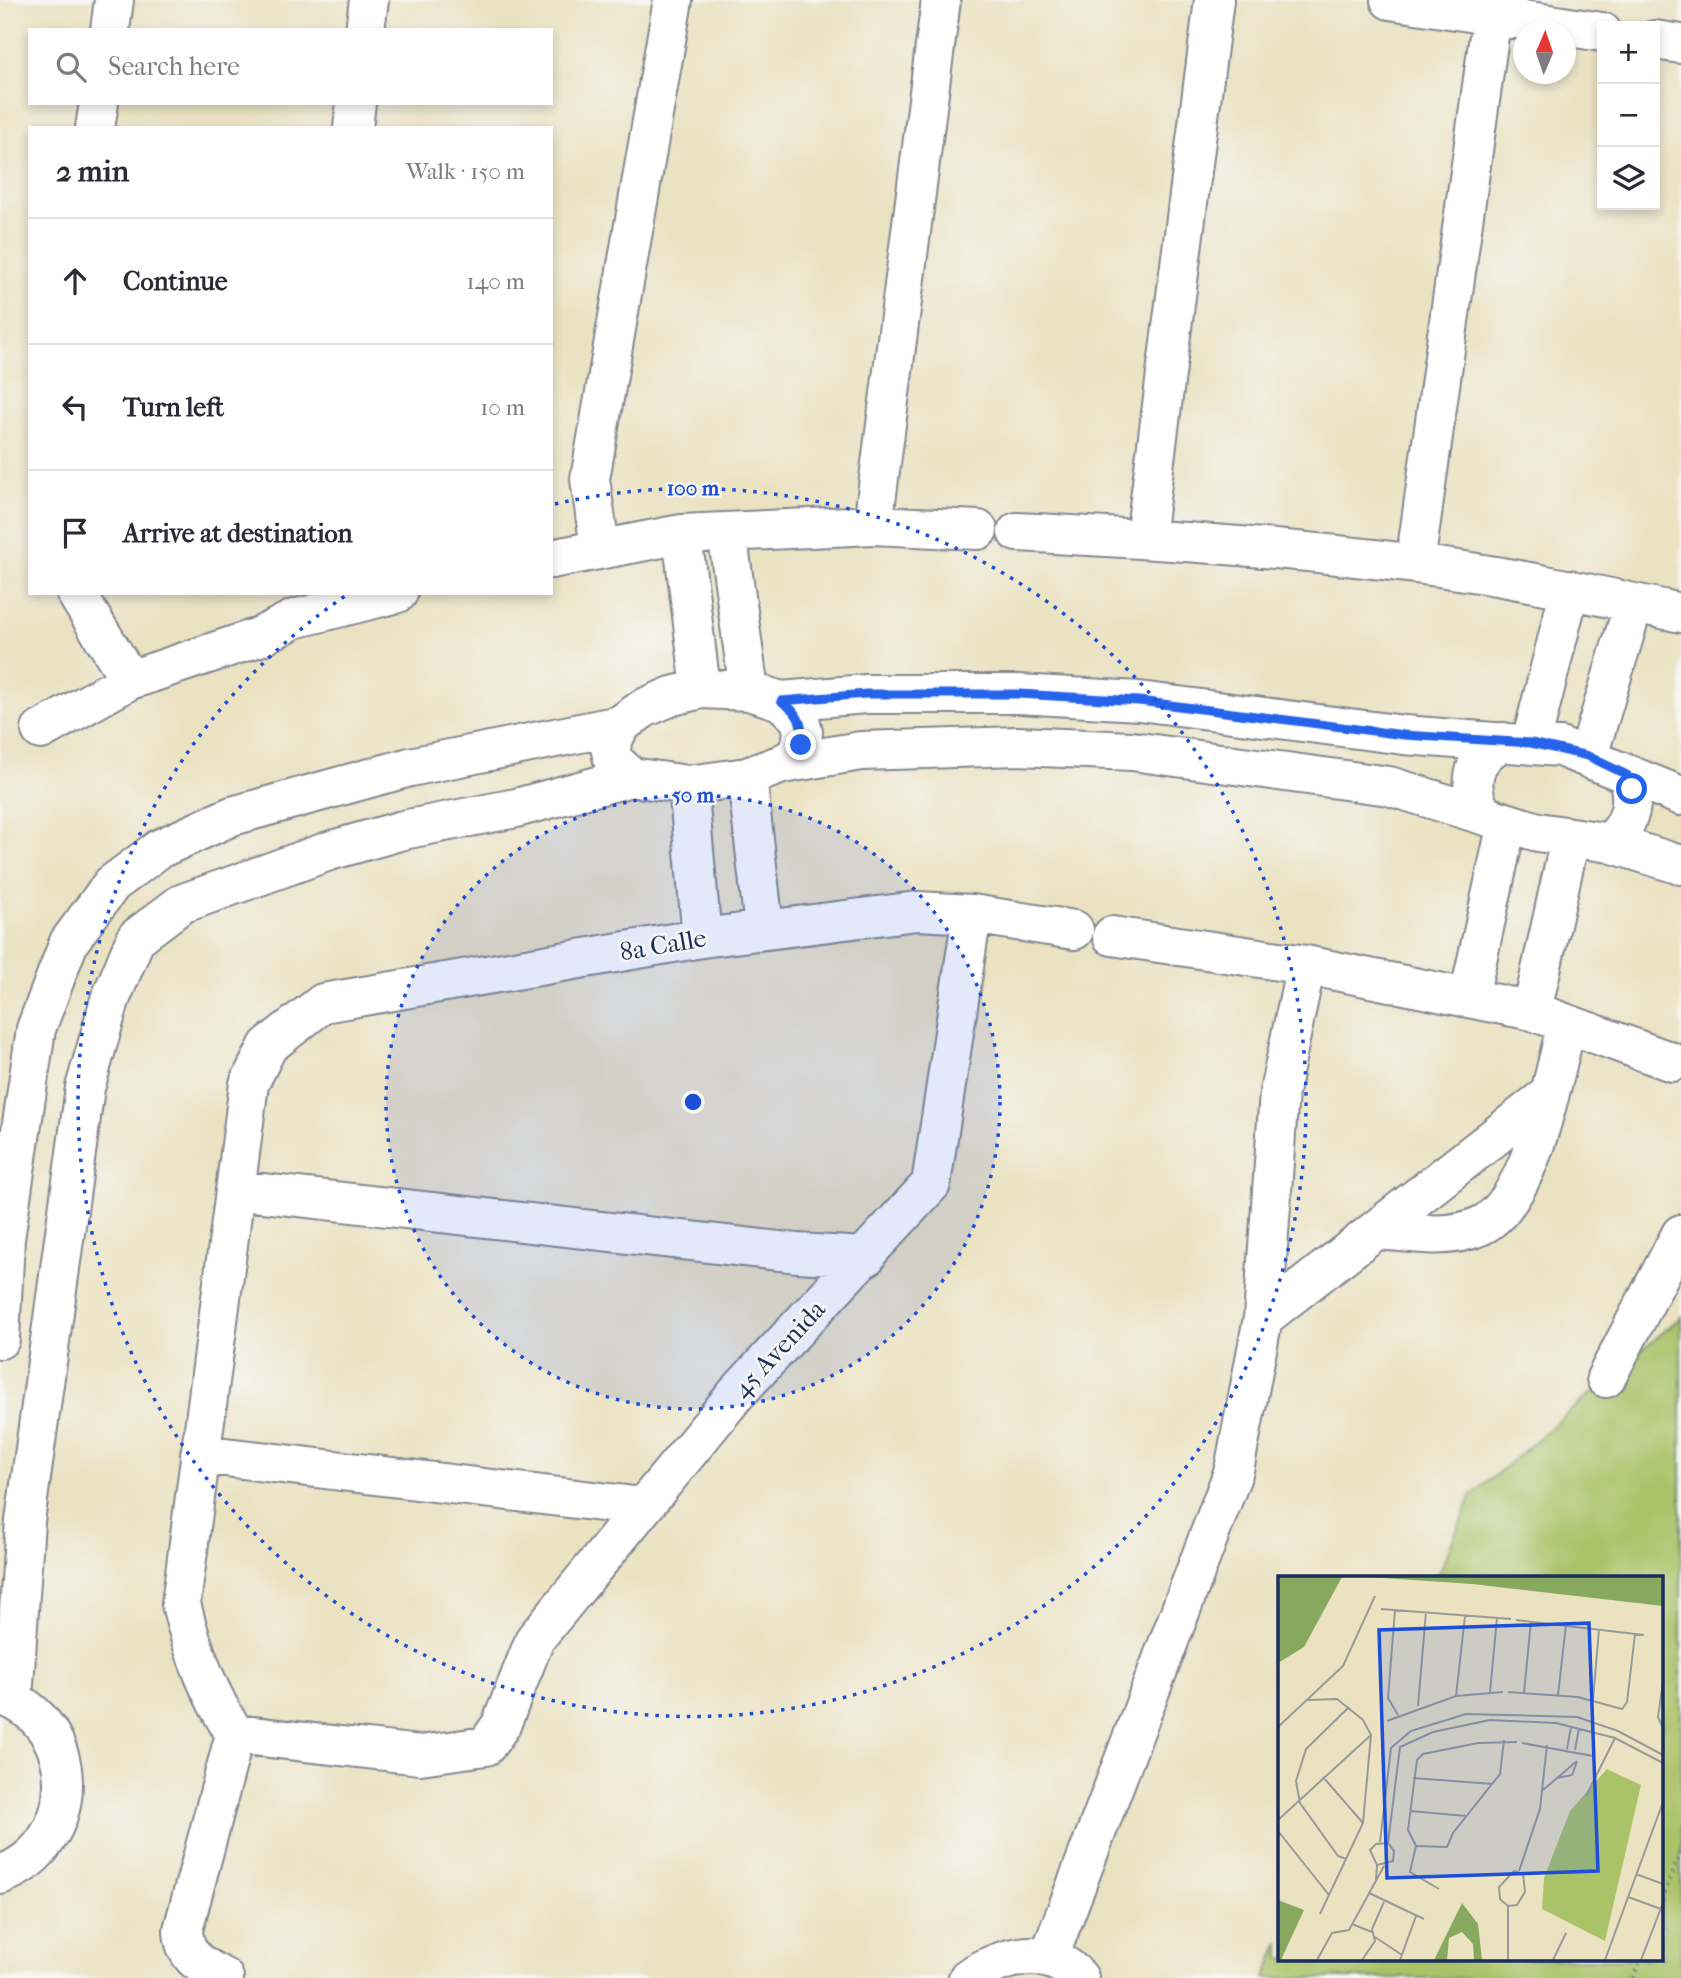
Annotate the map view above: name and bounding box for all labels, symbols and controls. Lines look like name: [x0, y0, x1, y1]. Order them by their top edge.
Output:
north arrow: [1513, 21, 1576, 84]
map controls: [1597, 21, 1660, 210]
button: +: [1597, 21, 1660, 84]
search box: [28, 28, 553, 105]
icon: search: [52, 48, 90, 86]
text: Search here: [108, 51, 240, 82]
button: −: [1597, 84, 1660, 147]
button: layers: [1597, 147, 1660, 210]
text: 2 min: [56, 154, 129, 189]
text: Walk · 150 m: [406, 158, 525, 185]
icon: ahead: [56, 262, 94, 300]
text: Continue: [123, 266, 228, 297]
text: 140 m: [466, 268, 525, 295]
icon: left: [56, 388, 94, 426]
text: Turn left: [123, 392, 224, 423]
text: 10 m: [480, 394, 525, 421]
text: 100 m: [667, 476, 720, 500]
icon: arrive: [56, 514, 94, 552]
text: Arrive at destination: [123, 518, 353, 549]
route end: [785, 729, 816, 760]
route start: [1616, 773, 1647, 804]
text: 50 m: [672, 783, 715, 807]
street label: 8a Calle: [617, 922, 709, 968]
centre of rings: [681, 1090, 705, 1114]
street label: 45 Avenida: [726, 1293, 833, 1404]
inset map: [1278, 1576, 1664, 1960]

